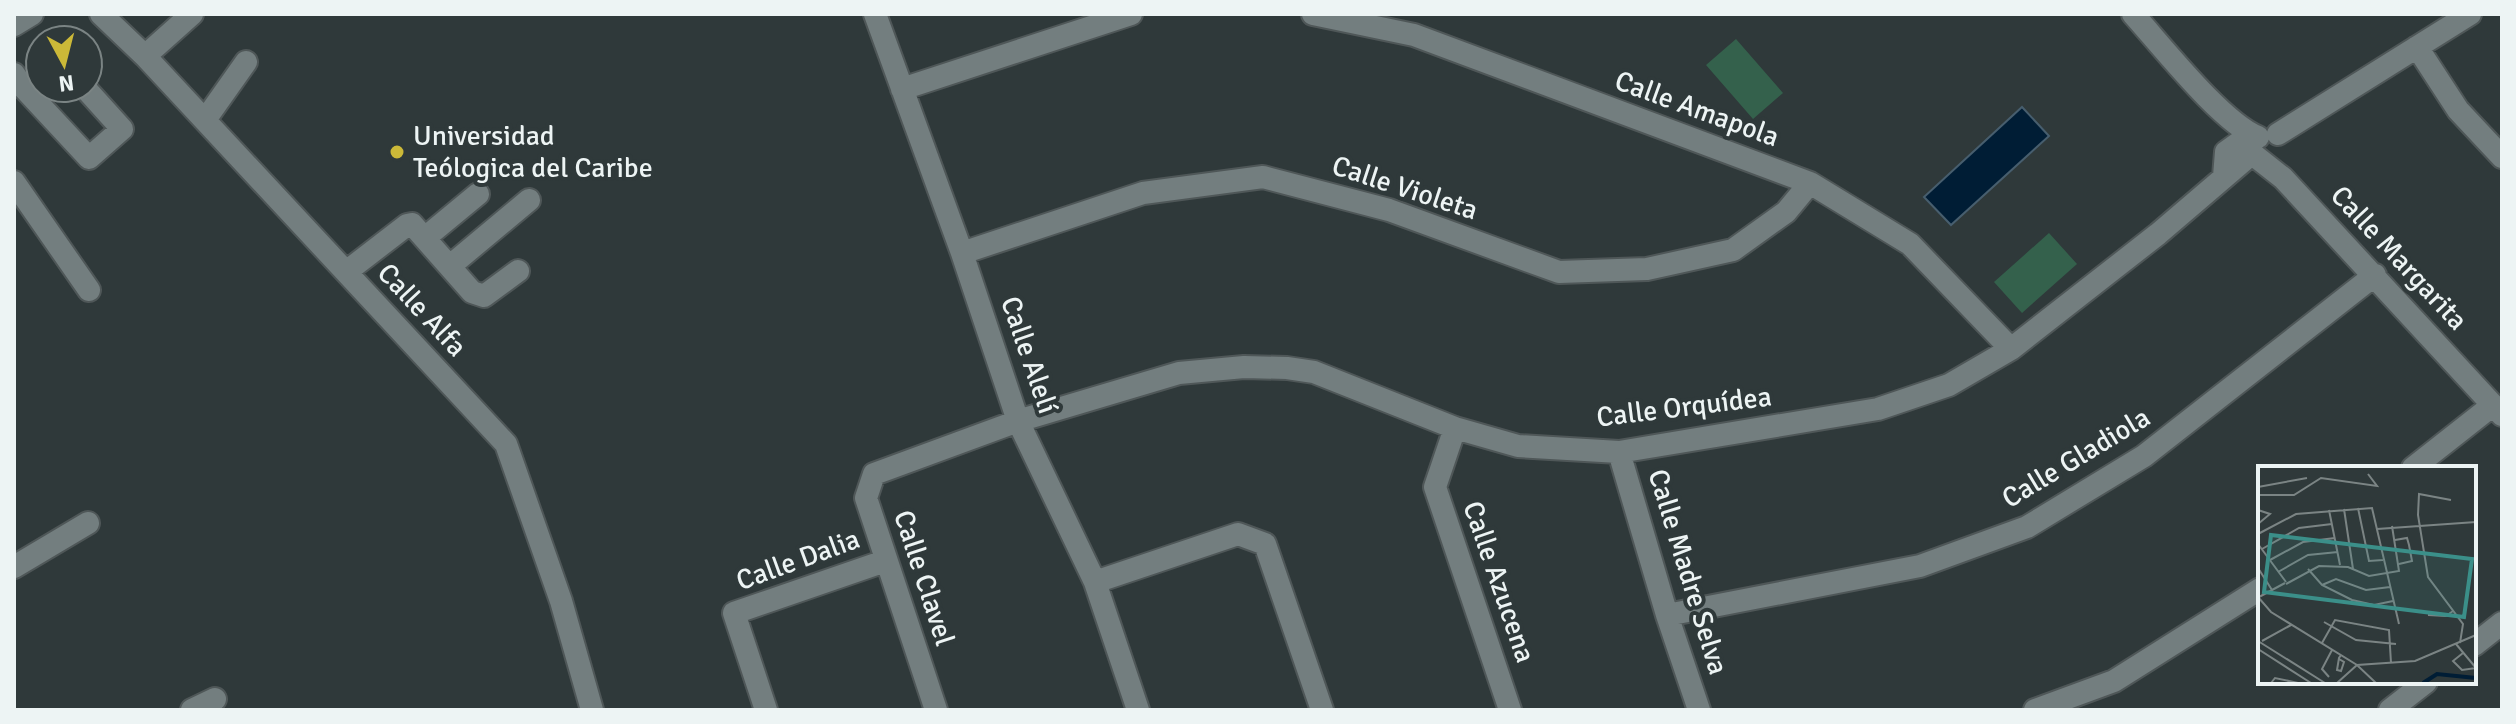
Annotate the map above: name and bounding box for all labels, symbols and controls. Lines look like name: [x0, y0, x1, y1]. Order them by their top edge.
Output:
north arrow: [24, 24, 104, 104]
street label: Calle Amapola: [1610, 64, 1784, 154]
text: N: [57, 69, 76, 98]
place label: Universidad Teólogica del Caribe: [413, 119, 653, 185]
marker: Universidad Teólogica del Caribe: [388, 143, 406, 161]
street label: Calle Violeta: [1328, 148, 1482, 228]
street label: Calle Margarita: [2323, 179, 2475, 337]
street label: Calle Alfa: [370, 256, 474, 364]
street label: Calle Alelí: [993, 292, 1065, 418]
street label: Calle Orquídea: [1595, 379, 1773, 435]
street label: Calle Gladiola: [1996, 401, 2156, 515]
street label: Calle Madre Selva: [1641, 465, 1735, 679]
inset map: [2258, 466, 2476, 684]
street label: Calle Azucena: [1456, 497, 1542, 667]
street label: Calle Clavel: [886, 506, 962, 650]
street label: Calle Dalia: [732, 522, 864, 598]

